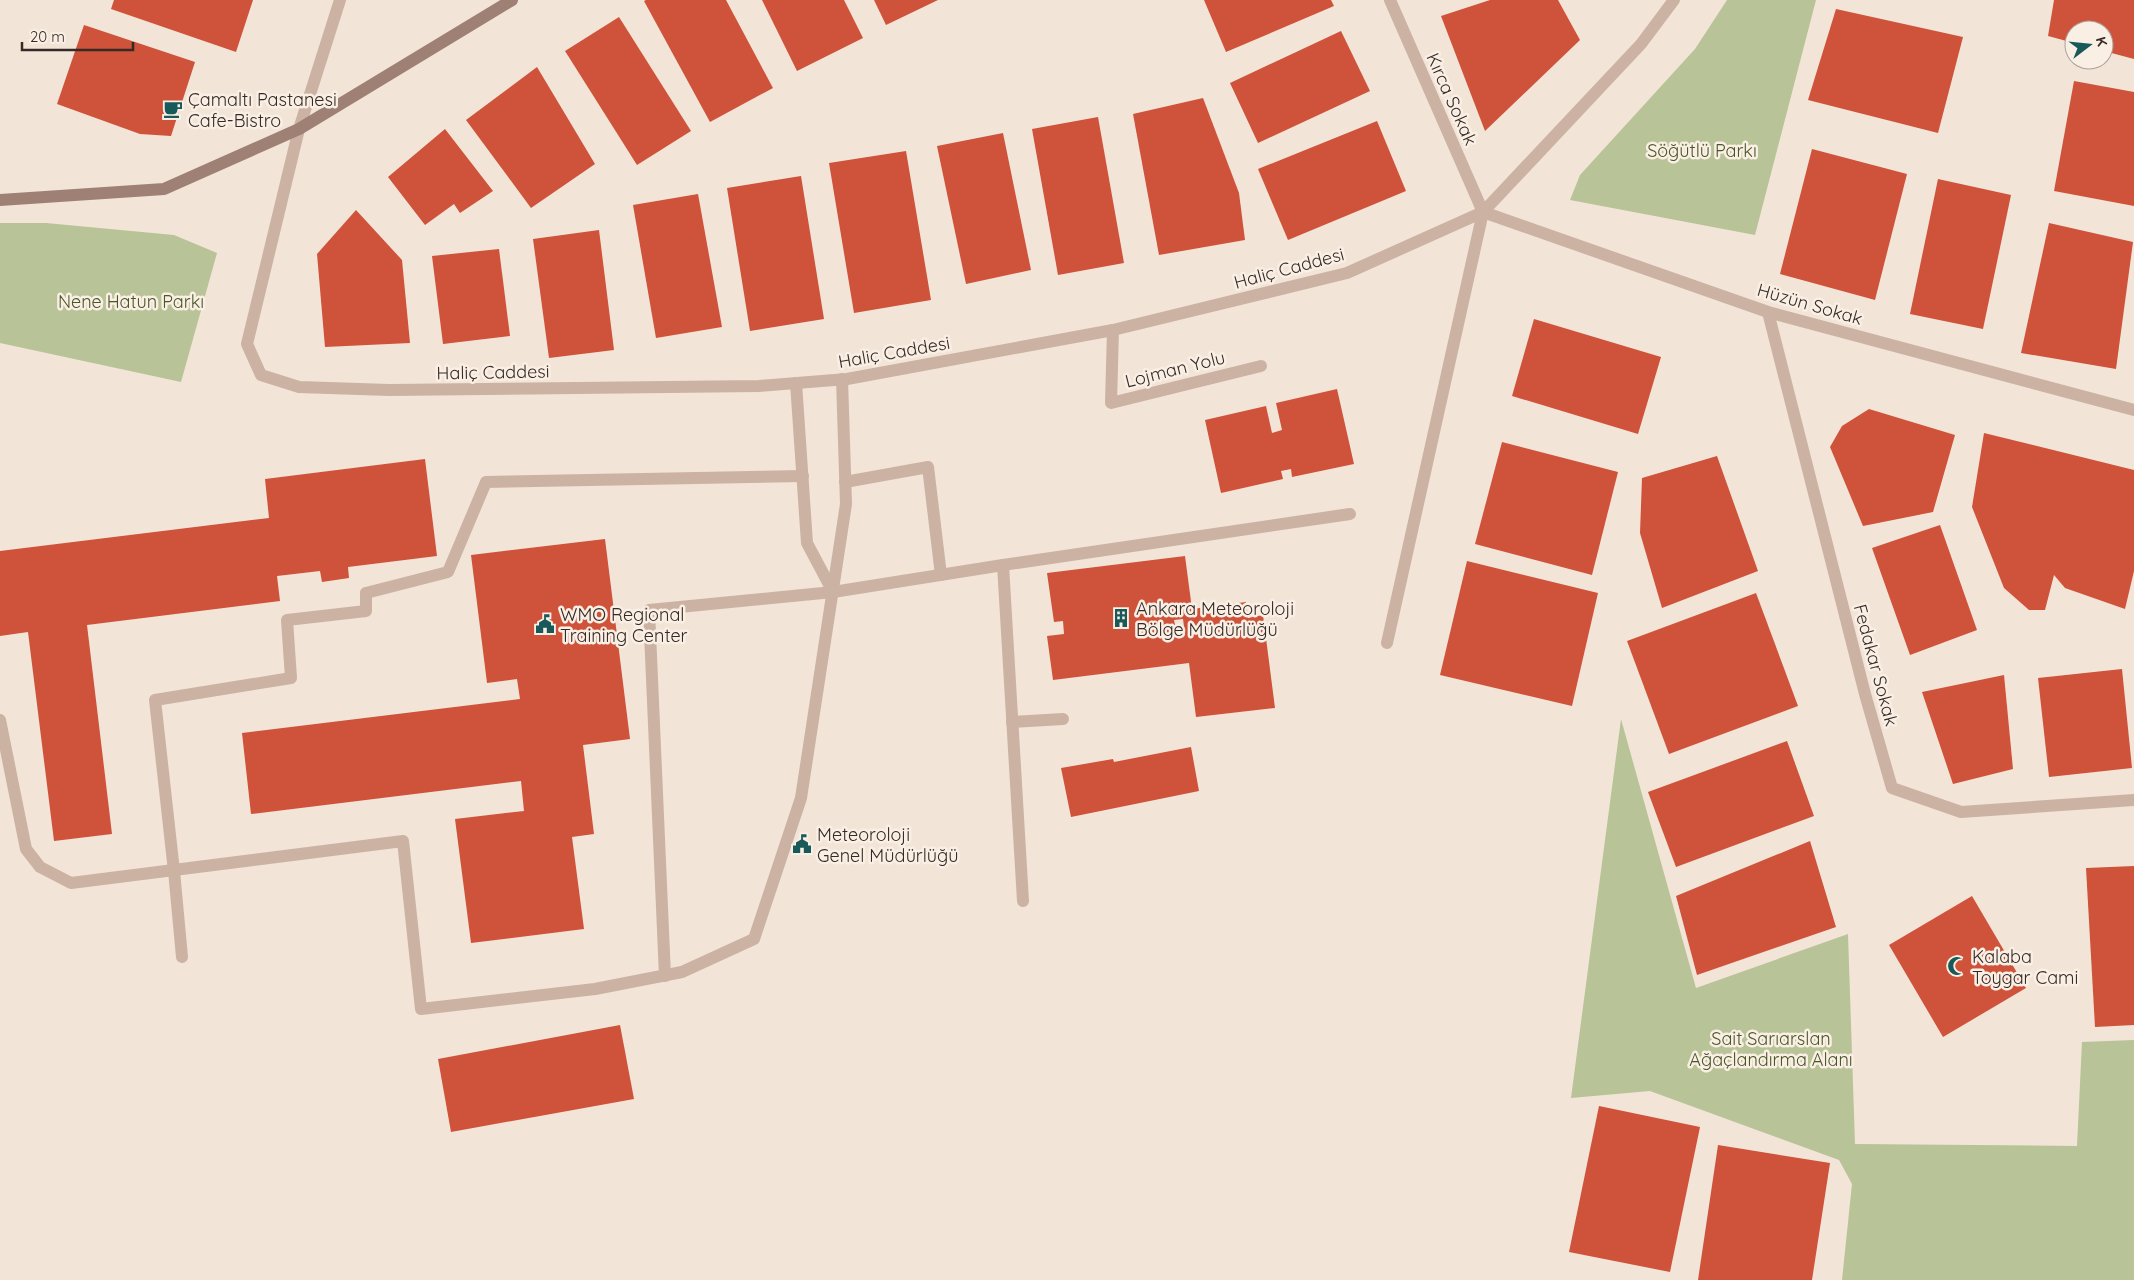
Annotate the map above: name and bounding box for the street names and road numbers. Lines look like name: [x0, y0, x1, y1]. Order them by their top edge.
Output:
street label: Kırca Sokak: [1421, 49, 1483, 149]
street label: Haliç Caddesi: [1231, 242, 1347, 294]
street label: Hüzün Sokak: [1755, 278, 1865, 330]
street label: Haliç Caddesi: [836, 331, 952, 373]
street label: Lojman Yolu: [1123, 345, 1227, 393]
street label: Haliç Caddesi: [436, 360, 550, 384]
street label: Fedakar Sokak: [1849, 602, 1903, 728]

